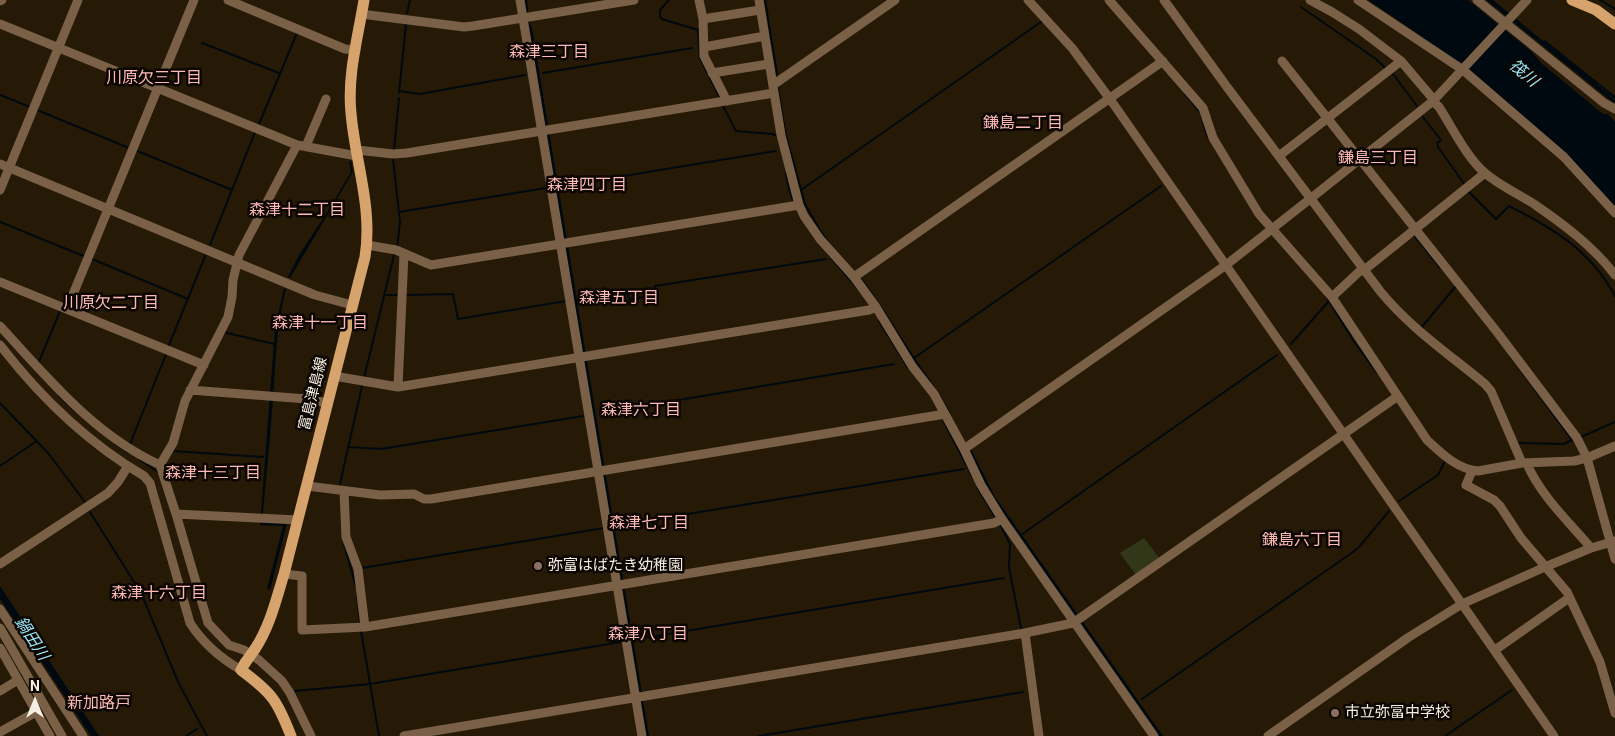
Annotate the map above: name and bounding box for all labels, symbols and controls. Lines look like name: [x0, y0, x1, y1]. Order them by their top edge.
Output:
district label: 森津三丁目: [509, 43, 589, 63]
water label: 筏川: [1505, 56, 1541, 92]
district label: 川原欠三丁目: [106, 69, 202, 89]
district label: 鎌島二丁目: [983, 114, 1063, 134]
district label: 鎌島三丁目: [1338, 149, 1418, 169]
district label: 森津四丁目: [547, 176, 627, 196]
district label: 森津十二丁目: [249, 201, 345, 221]
district label: 森津五丁目: [579, 289, 659, 309]
district label: 川原欠二丁目: [63, 294, 159, 314]
district label: 森津十一丁目: [272, 314, 368, 334]
street label: 富島津島線: [296, 355, 332, 433]
district label: 森津六丁目: [601, 401, 681, 421]
district label: 森津十三丁目: [165, 464, 261, 484]
district label: 森津七丁目: [609, 514, 689, 534]
district label: 鎌島六丁目: [1262, 531, 1342, 551]
place label: 弥富はばたき幼稚園: [548, 557, 683, 575]
marker: 弥富はばたき幼稚園: [532, 560, 544, 572]
district label: 森津十六丁目: [111, 584, 207, 604]
water label: 鍋田川: [10, 614, 52, 664]
district label: 森津八丁目: [608, 625, 688, 645]
north arrow: [10, 676, 60, 726]
text: N: [30, 678, 40, 694]
district label: 新加路戸: [67, 694, 131, 714]
place label: 市立弥冨中学校: [1345, 704, 1450, 722]
marker: 市立弥冨中学校: [1329, 707, 1341, 719]

